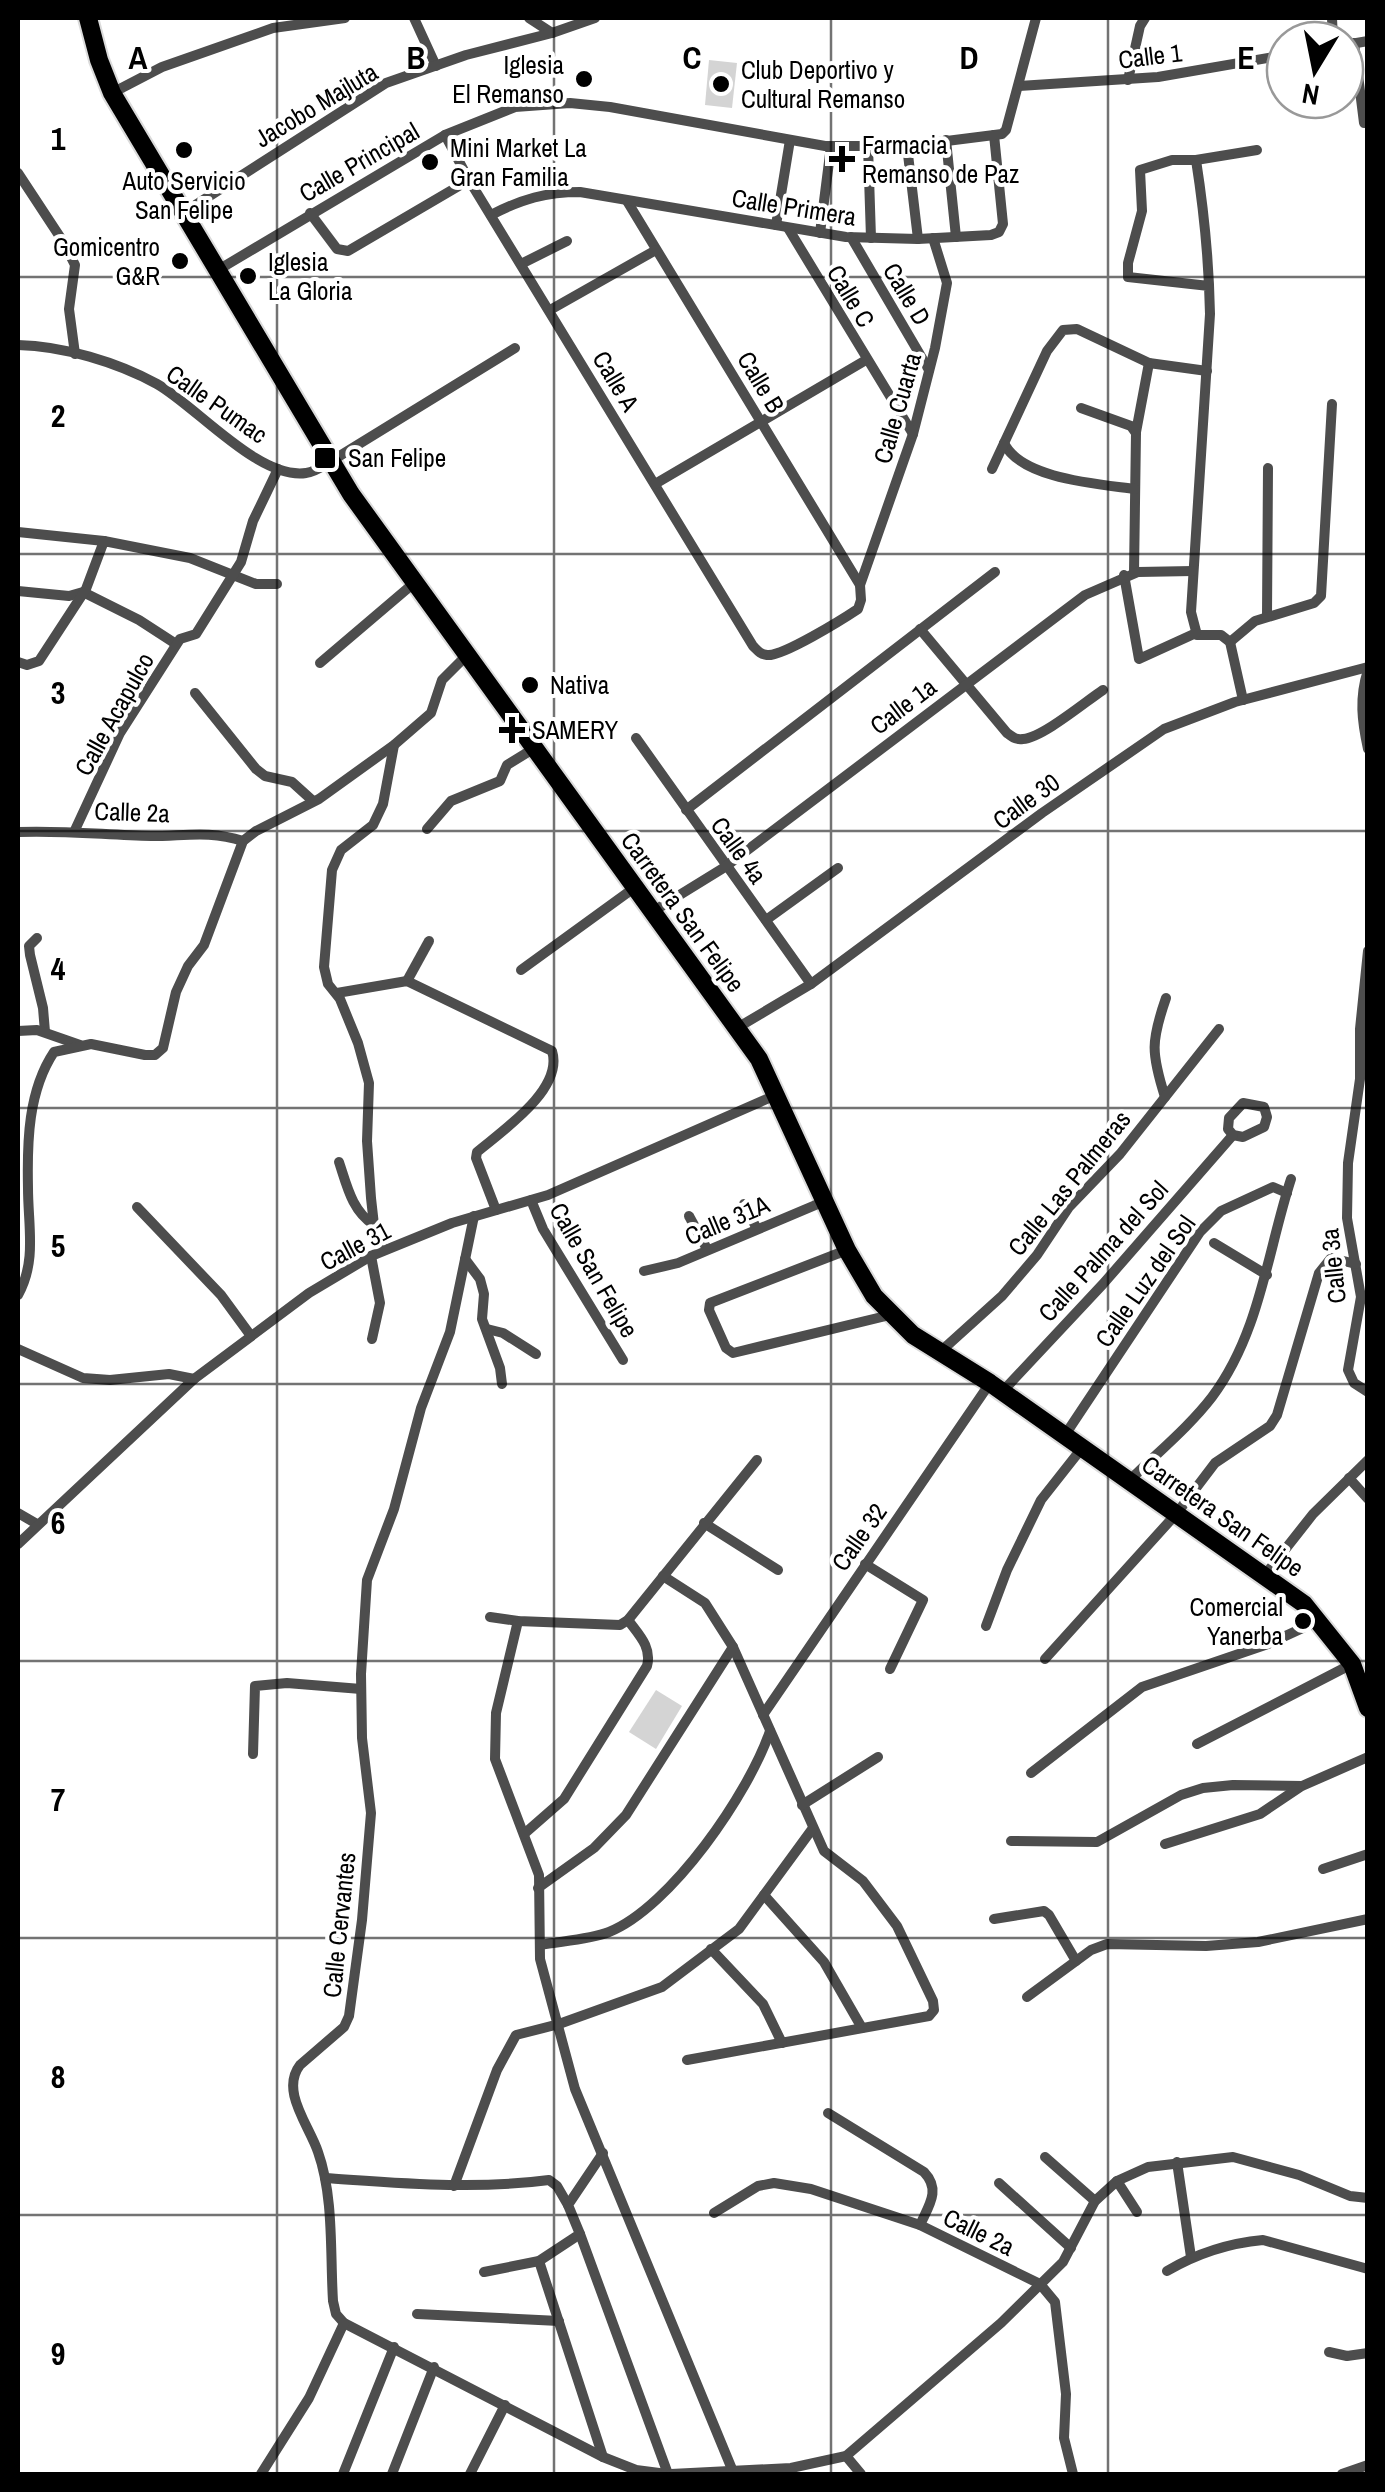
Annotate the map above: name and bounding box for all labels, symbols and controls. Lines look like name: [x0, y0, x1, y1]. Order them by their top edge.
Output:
north arrow: [1265, 20, 1365, 120]
street label: Calle 1: [1116, 35, 1184, 77]
text: A: [129, 36, 148, 79]
text: B: [407, 36, 425, 79]
text: C: [683, 36, 701, 79]
text: D: [960, 36, 978, 79]
text: E: [1237, 36, 1255, 79]
place label: Iglesia El Remanso: [452, 48, 565, 111]
place label: Club Deportivo y Cultural Remanso: [741, 53, 905, 116]
street label: Jacobo Majluta: [248, 55, 384, 155]
marker: Iglesia El Remanso: [573, 68, 595, 90]
marker: Club Deportivo y Cultural Remanso: [710, 73, 732, 95]
text: N: [1299, 74, 1322, 115]
street label: Calle Principal: [293, 114, 425, 210]
text: 1: [51, 117, 66, 160]
place label: Farmacia Remanso de Paz: [862, 128, 1019, 191]
place label: Mini Market La Gran Familia: [450, 131, 587, 194]
marker: Auto Servicio San Felipe: [173, 139, 195, 161]
marker: Farmacia Remanso de Paz: [831, 148, 853, 170]
marker: Mini Market La Gran Familia: [419, 151, 441, 173]
place label: Auto Servicio San Felipe: [121, 164, 246, 227]
street label: Calle Primera: [729, 180, 859, 234]
place label: Gomicentro G&R: [53, 230, 160, 293]
place label: Iglesia La Gloria: [268, 245, 353, 308]
marker: Gomicentro G&R: [169, 250, 191, 272]
street label: Calle D: [875, 256, 939, 332]
street label: Calle C: [819, 258, 883, 334]
marker: Iglesia La Gloria: [237, 265, 259, 287]
street label: Calle A: [585, 344, 647, 418]
street label: Calle B: [729, 345, 793, 419]
street label: Calle Cuarta: [865, 348, 929, 467]
street label: Calle Pumac: [160, 357, 274, 451]
text: 2: [51, 394, 65, 437]
place label: San Felipe: [348, 441, 446, 475]
marker: San Felipe: [312, 445, 338, 471]
street label: Calle Acapulco: [66, 646, 162, 782]
place label: Nativa: [550, 668, 610, 702]
street label: Calle 1a: [863, 669, 944, 742]
text: 3: [51, 671, 65, 714]
marker: Nativa: [519, 674, 541, 696]
place label: SAMERY: [532, 713, 619, 747]
marker: SAMERY: [501, 719, 523, 741]
street label: Calle 30: [986, 765, 1066, 837]
street label: Calle 2a: [94, 794, 171, 830]
street label: Calle 4a: [703, 810, 775, 891]
street label: Carretera San Felipe: [613, 825, 753, 999]
text: 4: [51, 947, 66, 990]
street label: Calle Las Palmeras: [1000, 1103, 1138, 1263]
street label: Calle Palma del Sol: [1031, 1173, 1175, 1329]
street label: Calle 31A: [679, 1187, 775, 1253]
street label: Calle San Felipe: [542, 1196, 646, 1344]
street label: Calle Luz del Sol: [1087, 1208, 1203, 1354]
street label: Calle 31: [314, 1213, 397, 1279]
text: 5: [51, 1224, 65, 1267]
street label: Calle 3a: [1312, 1226, 1354, 1305]
street label: Carretera San Felipe: [1135, 1447, 1311, 1585]
street label: Calle 32: [824, 1496, 894, 1578]
text: 6: [51, 1501, 65, 1544]
place label: Comercial Yanerba: [1190, 1590, 1284, 1653]
marker: Comercial Yanerba: [1292, 1610, 1314, 1632]
text: 7: [51, 1778, 65, 1821]
street label: Calle Cervantes: [314, 1851, 364, 1999]
text: 8: [51, 2055, 65, 2098]
street label: Calle 2a: [938, 2200, 1021, 2264]
text: 9: [51, 2332, 65, 2375]

